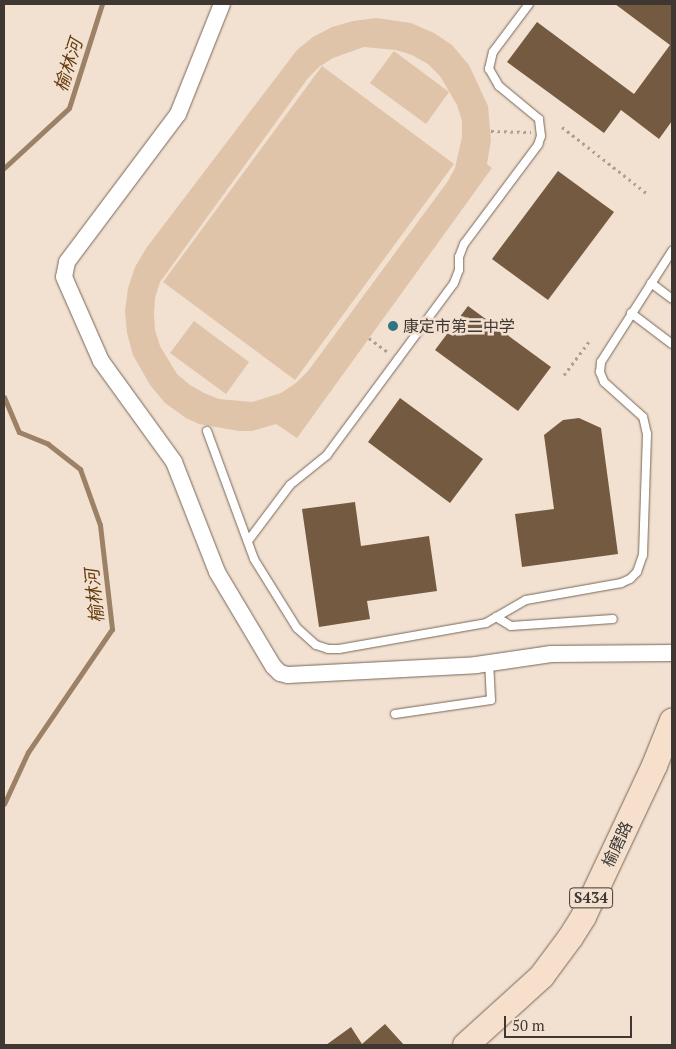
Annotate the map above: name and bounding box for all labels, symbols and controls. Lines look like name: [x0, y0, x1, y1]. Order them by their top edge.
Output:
water label: 榆林河: [49, 36, 87, 94]
place label: 康定市第二中学: [403, 316, 515, 336]
marker: 康定市第二中学: [387, 320, 399, 332]
water label: 榆林河: [80, 568, 108, 624]
street label: 榆磨路: [598, 818, 636, 870]
road number: S434: [568, 886, 614, 910]
scale bar: [506, 1006, 634, 1038]
text: 50 m: [512, 1015, 545, 1035]

